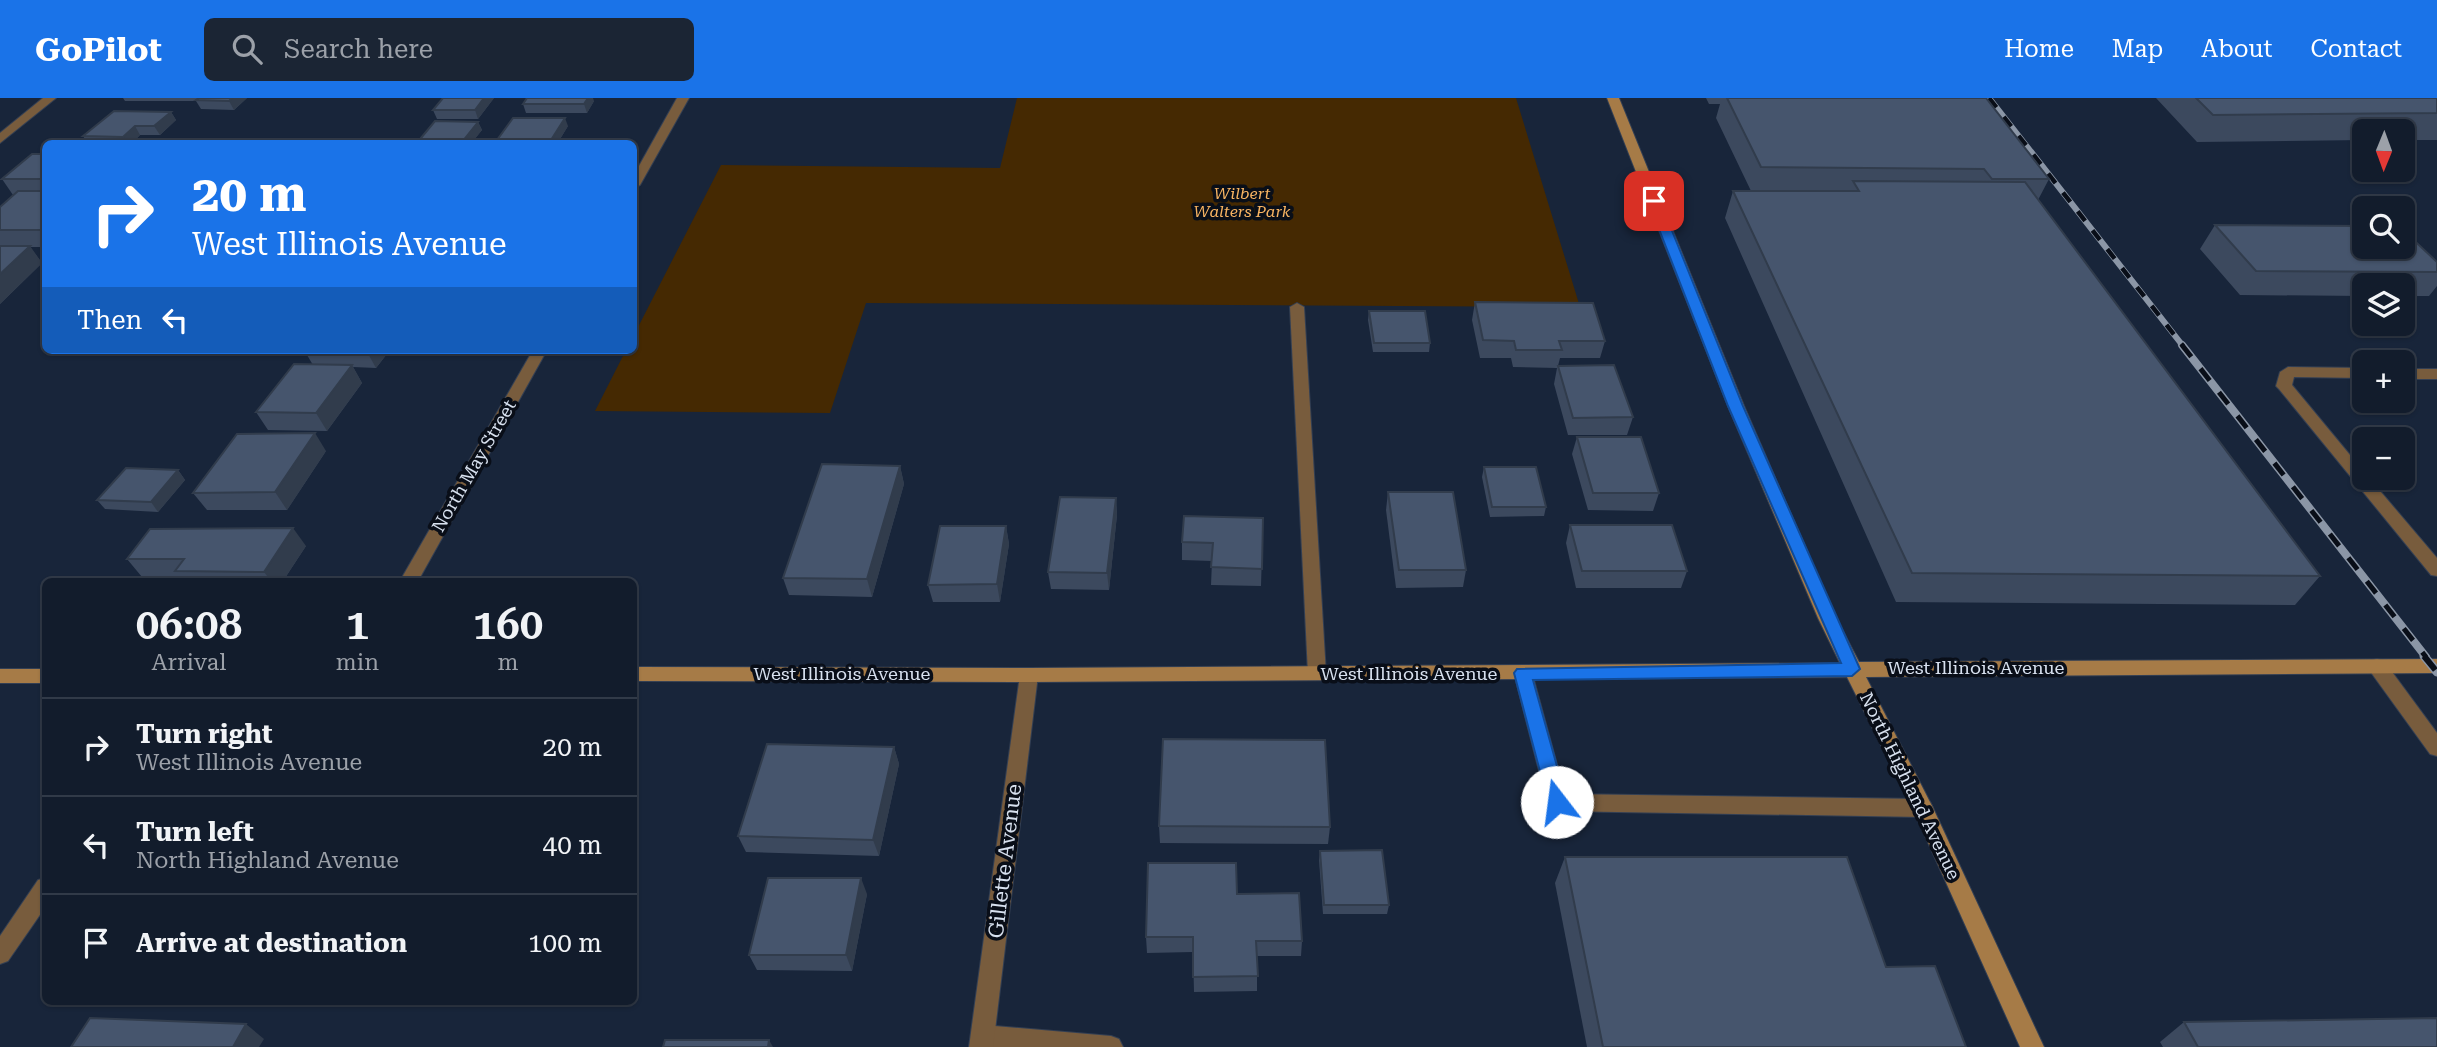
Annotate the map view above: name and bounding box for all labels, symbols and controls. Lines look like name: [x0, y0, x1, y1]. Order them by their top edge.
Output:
search box: [204, 18, 694, 81]
text: GoPilot: [35, 30, 162, 69]
icon: search: [228, 30, 266, 68]
text: Search here: [284, 34, 433, 64]
text: Home: [2004, 35, 2074, 63]
text: Map: [2112, 35, 2163, 63]
text: About: [2201, 35, 2272, 63]
text: Contact: [2310, 35, 2402, 63]
north arrow: [2352, 119, 2415, 182]
map controls: [2352, 119, 2415, 490]
text: 20 m: [192, 166, 307, 223]
icon: right: [77, 168, 168, 259]
pin: [1624, 171, 1684, 231]
icon: arrive: [1635, 182, 1673, 220]
park label: Wilbert Walters Park: [1194, 184, 1291, 221]
button: search: [2352, 196, 2415, 259]
text: West Illinois Avenue: [192, 225, 507, 263]
button: layers: [2352, 273, 2415, 336]
icon: left: [156, 301, 194, 339]
text: Then: [77, 305, 142, 335]
button: +: [2352, 350, 2415, 413]
street label: North May Street: [427, 396, 520, 535]
button: −: [2352, 427, 2415, 490]
text: 06:08: [136, 600, 242, 649]
text: 1: [346, 600, 369, 649]
text: 160: [473, 600, 543, 649]
text: Arrival: [152, 649, 226, 676]
text: min: [336, 649, 379, 676]
text: m: [497, 649, 518, 676]
street label: West Illinois Avenue: [1888, 657, 2065, 678]
street label: West Illinois Avenue: [754, 663, 931, 684]
street label: West Illinois Avenue: [1321, 663, 1498, 684]
street label: North Highland Avenue: [1856, 689, 1965, 883]
text: Turn right: [136, 719, 272, 749]
icon: right: [77, 728, 115, 766]
text: 20 m: [543, 732, 602, 762]
text: West Illinois Avenue: [136, 749, 362, 776]
position arrow: [1520, 765, 1594, 839]
street label: Gillette Avenue: [984, 782, 1026, 940]
text: Turn left: [136, 817, 254, 847]
icon: left: [77, 826, 115, 864]
text: 40 m: [543, 830, 602, 860]
text: North Highland Avenue: [136, 847, 399, 874]
icon: arrive: [77, 924, 115, 962]
text: Arrive at destination: [136, 928, 407, 958]
text: 100 m: [528, 928, 602, 958]

